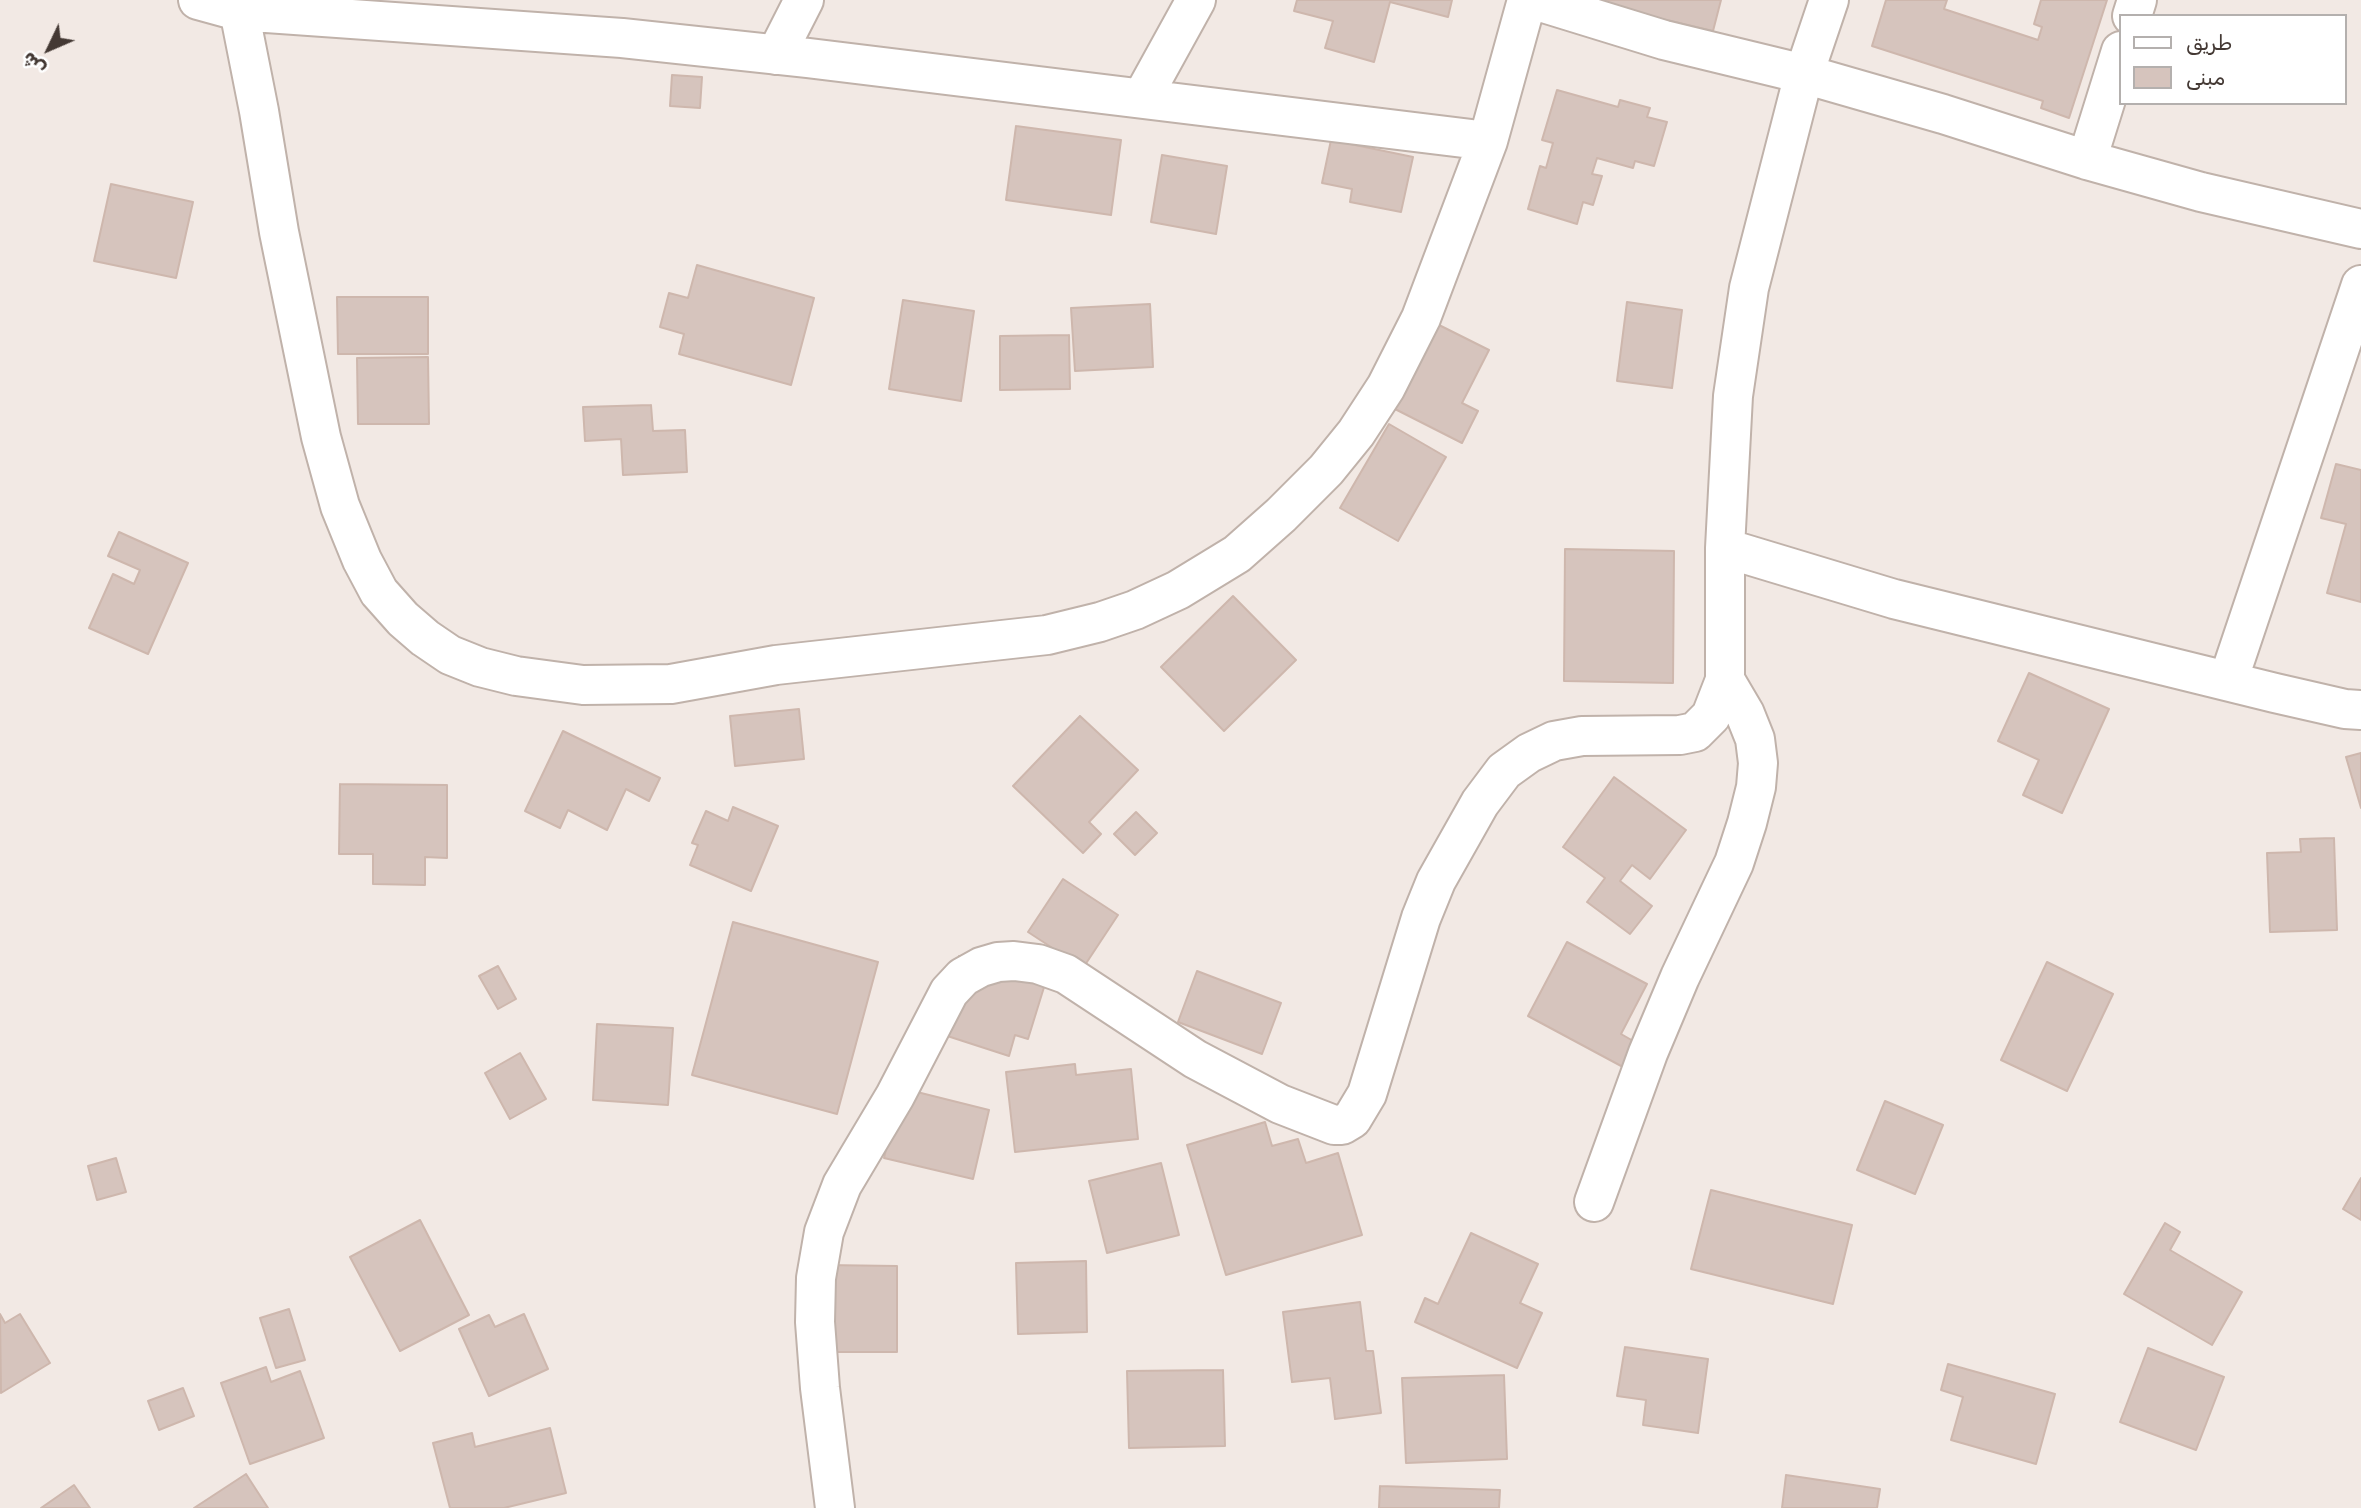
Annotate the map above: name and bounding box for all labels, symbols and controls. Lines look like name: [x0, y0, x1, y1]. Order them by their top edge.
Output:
north arrow: [14, 14, 84, 84]
legend: [2120, 14, 2347, 105]
text: طريق: [2186, 30, 2232, 55]
text: ش: [17, 47, 50, 81]
text: مبنى: [2186, 65, 2225, 90]

